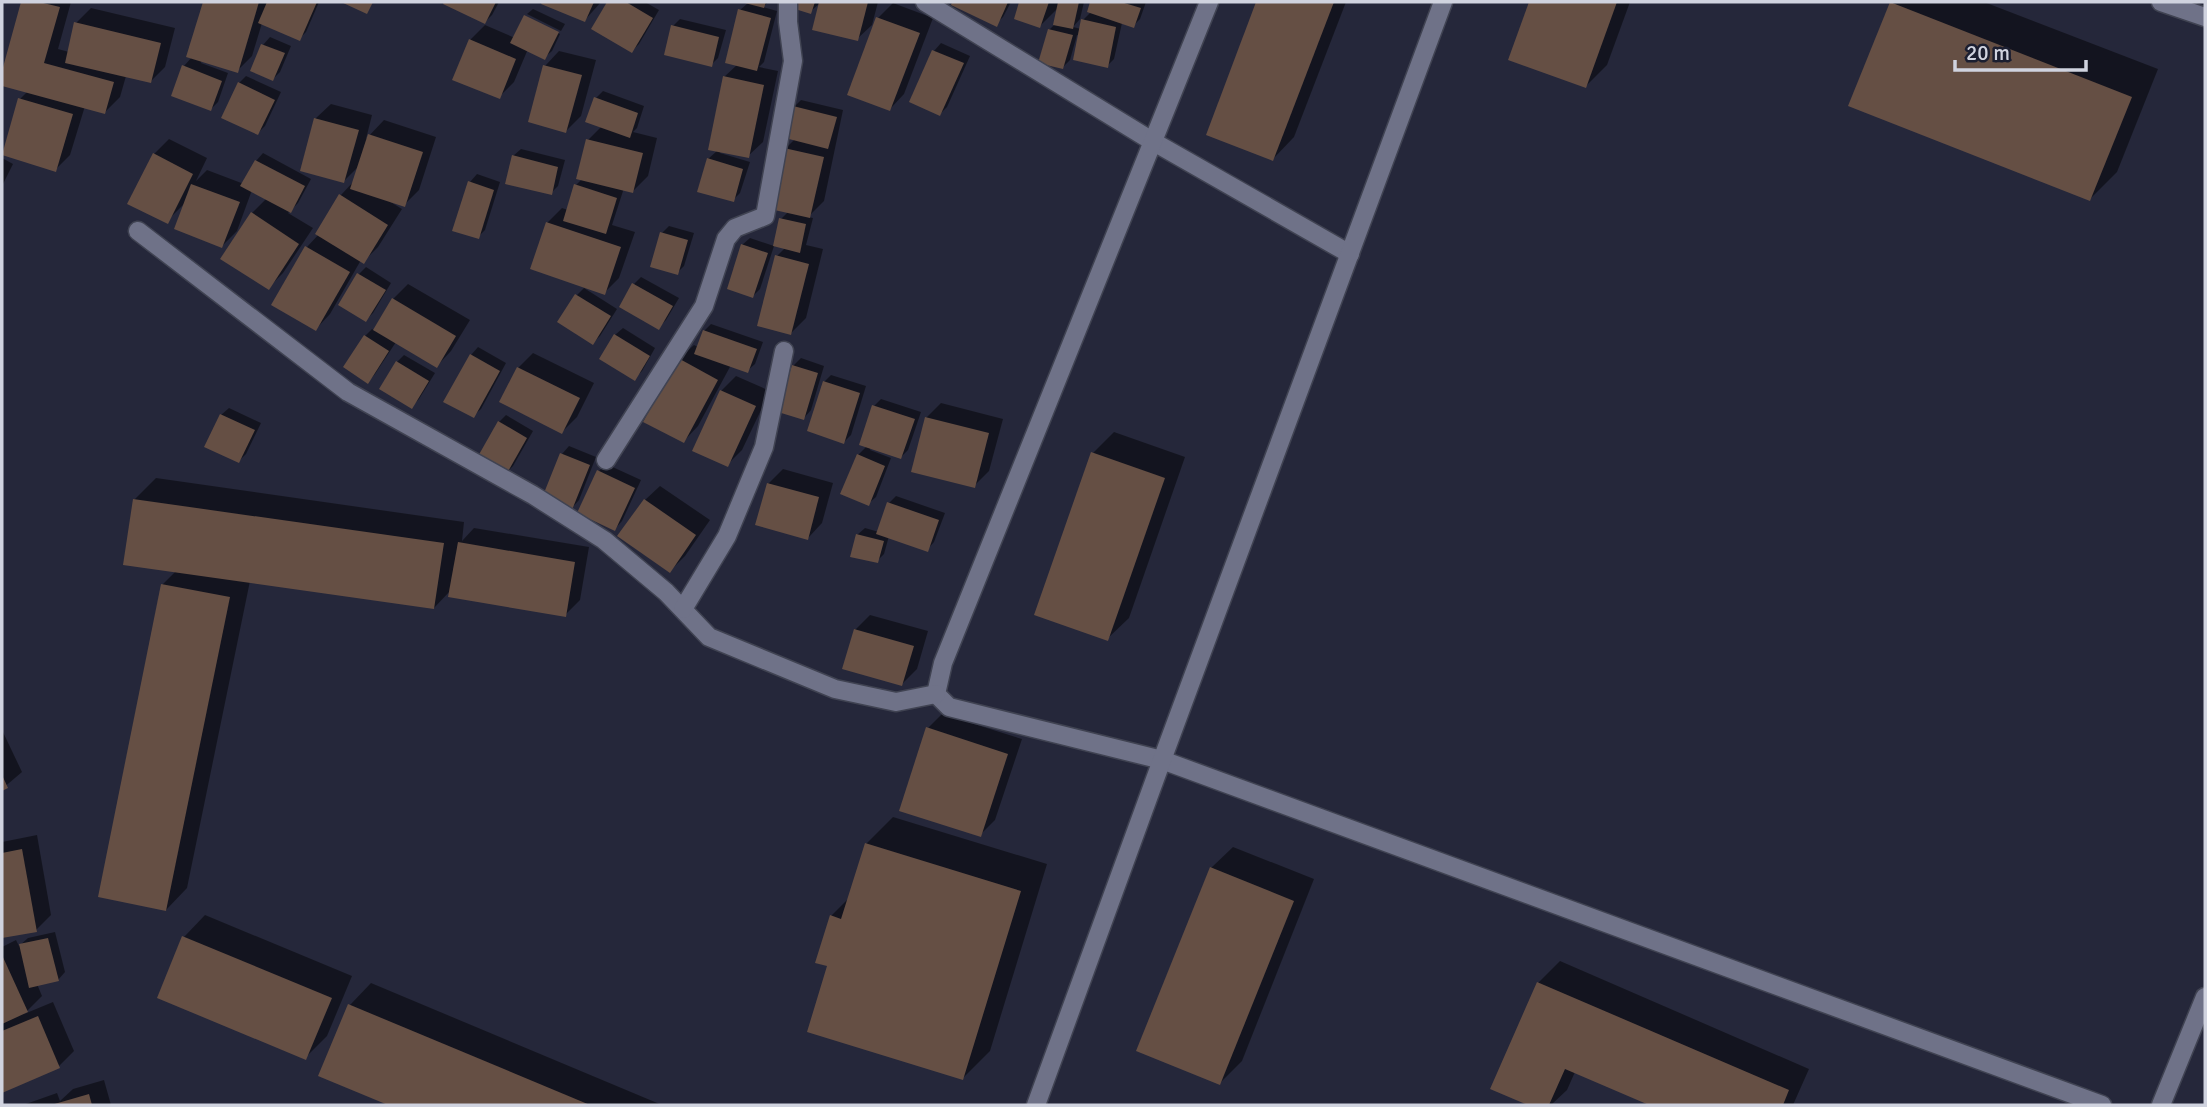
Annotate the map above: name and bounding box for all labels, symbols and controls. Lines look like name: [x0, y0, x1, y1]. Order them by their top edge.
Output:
scale bar: [1955, 28, 2086, 72]
text: 20 m: [1966, 40, 2010, 66]

